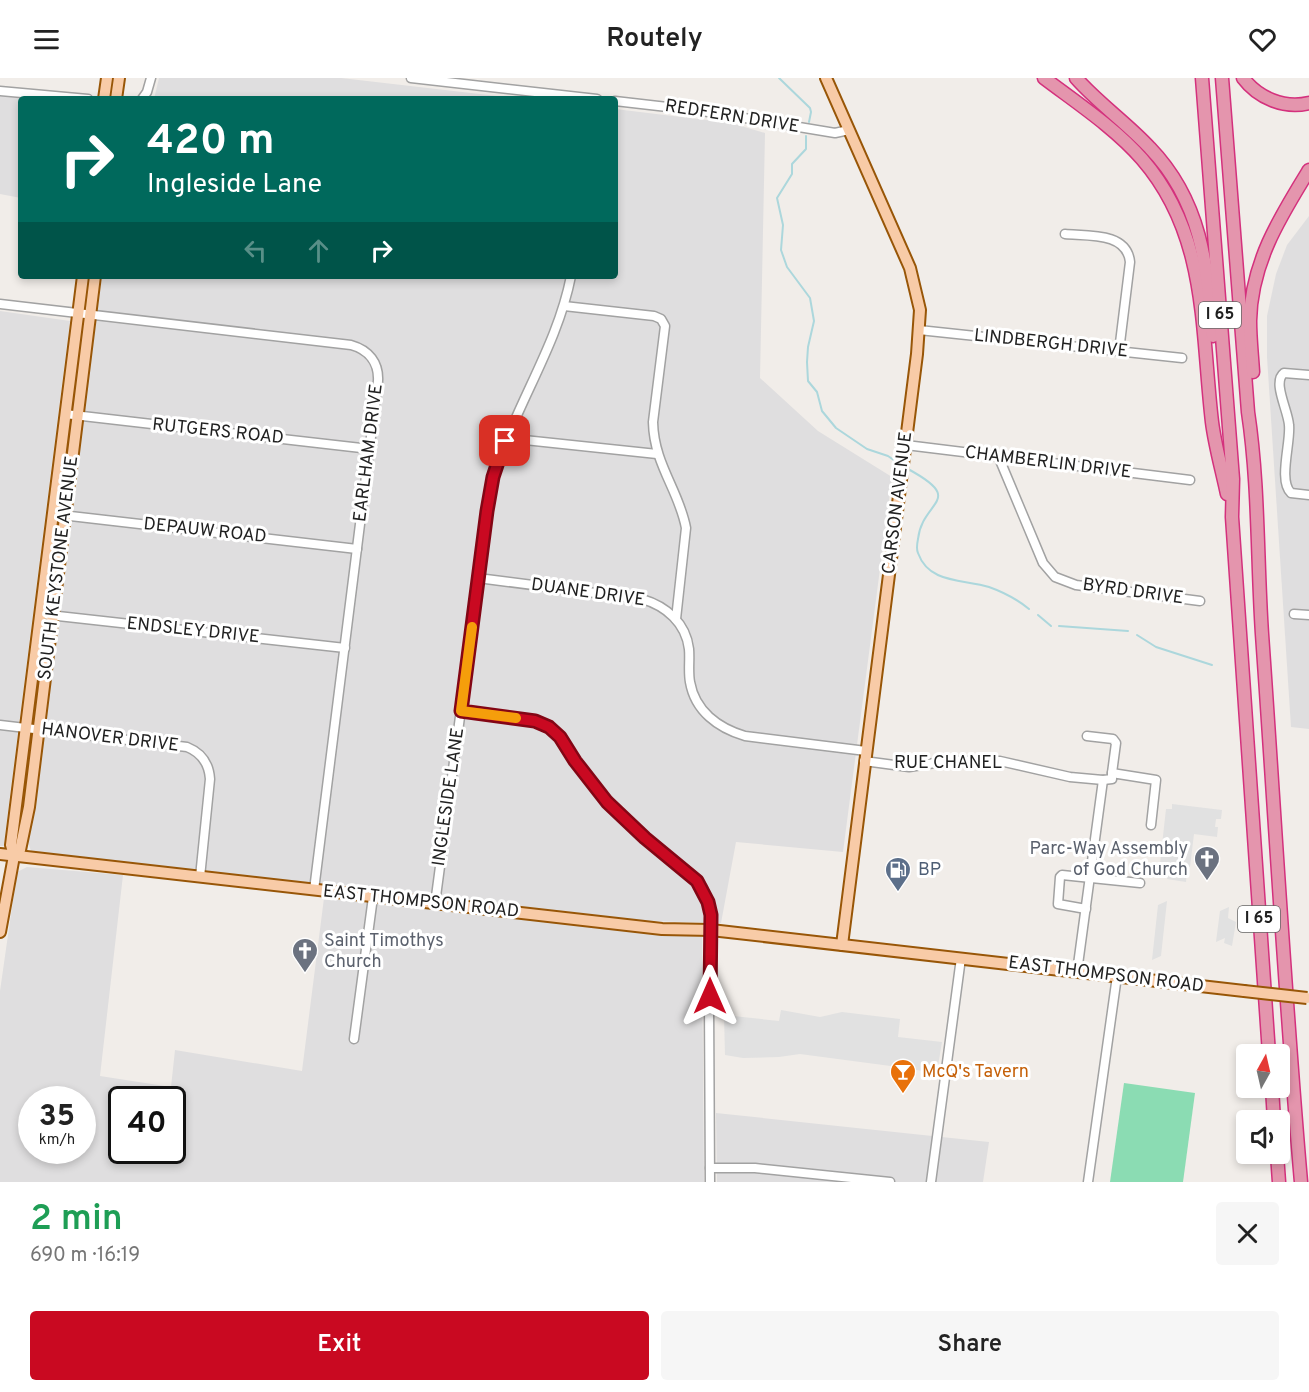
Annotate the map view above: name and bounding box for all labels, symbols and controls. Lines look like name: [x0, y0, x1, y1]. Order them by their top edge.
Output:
text: Routely: [606, 22, 703, 56]
icon: menu: [30, 23, 63, 56]
icon: heart: [1246, 23, 1279, 56]
street label: REDFERN DRIVE: [663, 95, 801, 139]
text: 420 m: [147, 116, 275, 169]
icon: right: [48, 120, 126, 198]
text: Ingleside Lane: [147, 168, 322, 202]
icon: left: [239, 234, 272, 267]
icon: ahead: [302, 234, 335, 267]
icon: right: [365, 234, 398, 267]
road number: I 65: [1199, 302, 1241, 328]
street label: LINDBERGH DRIVE: [973, 324, 1129, 364]
street label: EARLHAM DRIVE: [349, 383, 389, 523]
street label: RUTGERS ROAD: [151, 414, 285, 450]
pin: [479, 415, 530, 466]
icon: arrive: [488, 424, 521, 457]
street label: CARSON AVENUE: [878, 430, 918, 576]
street label: CHAMBERLIN DRIVE: [963, 441, 1133, 485]
street label: SOUTH KEYSTONE AVENUE: [34, 455, 84, 681]
street label: DEPAUW ROAD: [142, 513, 268, 549]
street label: DUANE DRIVE: [530, 574, 646, 612]
street label: BYRD DRIVE: [1081, 574, 1185, 610]
street label: ENDSLEY DRIVE: [125, 613, 261, 649]
street label: HANOVER DRIVE: [40, 718, 180, 758]
street label: INGLESIDE LANE: [428, 726, 470, 868]
street label: RUE CHANEL: [894, 752, 1002, 775]
place label: Parc-Way Assembly of God Church: [1030, 838, 1188, 882]
church icon: Parc-Way Assembly of God Church: [1192, 844, 1222, 882]
fuel station icon: BP: [883, 855, 913, 893]
place label: BP: [918, 859, 941, 882]
street label: EAST THOMPSON ROAD: [322, 880, 520, 924]
road number: I 65: [1238, 906, 1280, 932]
place label: Saint Timothys Church: [324, 930, 444, 974]
church icon: Saint Timothys Church: [290, 936, 320, 974]
street label: EAST THOMPSON ROAD: [1007, 952, 1205, 998]
position arrow: [678, 964, 742, 1028]
north arrow: [1236, 1044, 1290, 1098]
map controls: [1236, 1044, 1290, 1164]
bar icon: McQ's Tavern: [888, 1057, 918, 1095]
place label: McQ's Tavern: [922, 1061, 1029, 1084]
speed limit sign: 40: [108, 1086, 186, 1164]
text: 35: [39, 1099, 75, 1136]
button: sound: [1236, 1110, 1290, 1164]
text: km/h: [39, 1131, 75, 1150]
text: 2 min: [30, 1197, 123, 1243]
button: close: [1216, 1202, 1279, 1265]
text: 690 m · 16:19: [30, 1243, 140, 1269]
button: Exit: [30, 1311, 649, 1380]
button: Share: [661, 1311, 1279, 1380]

